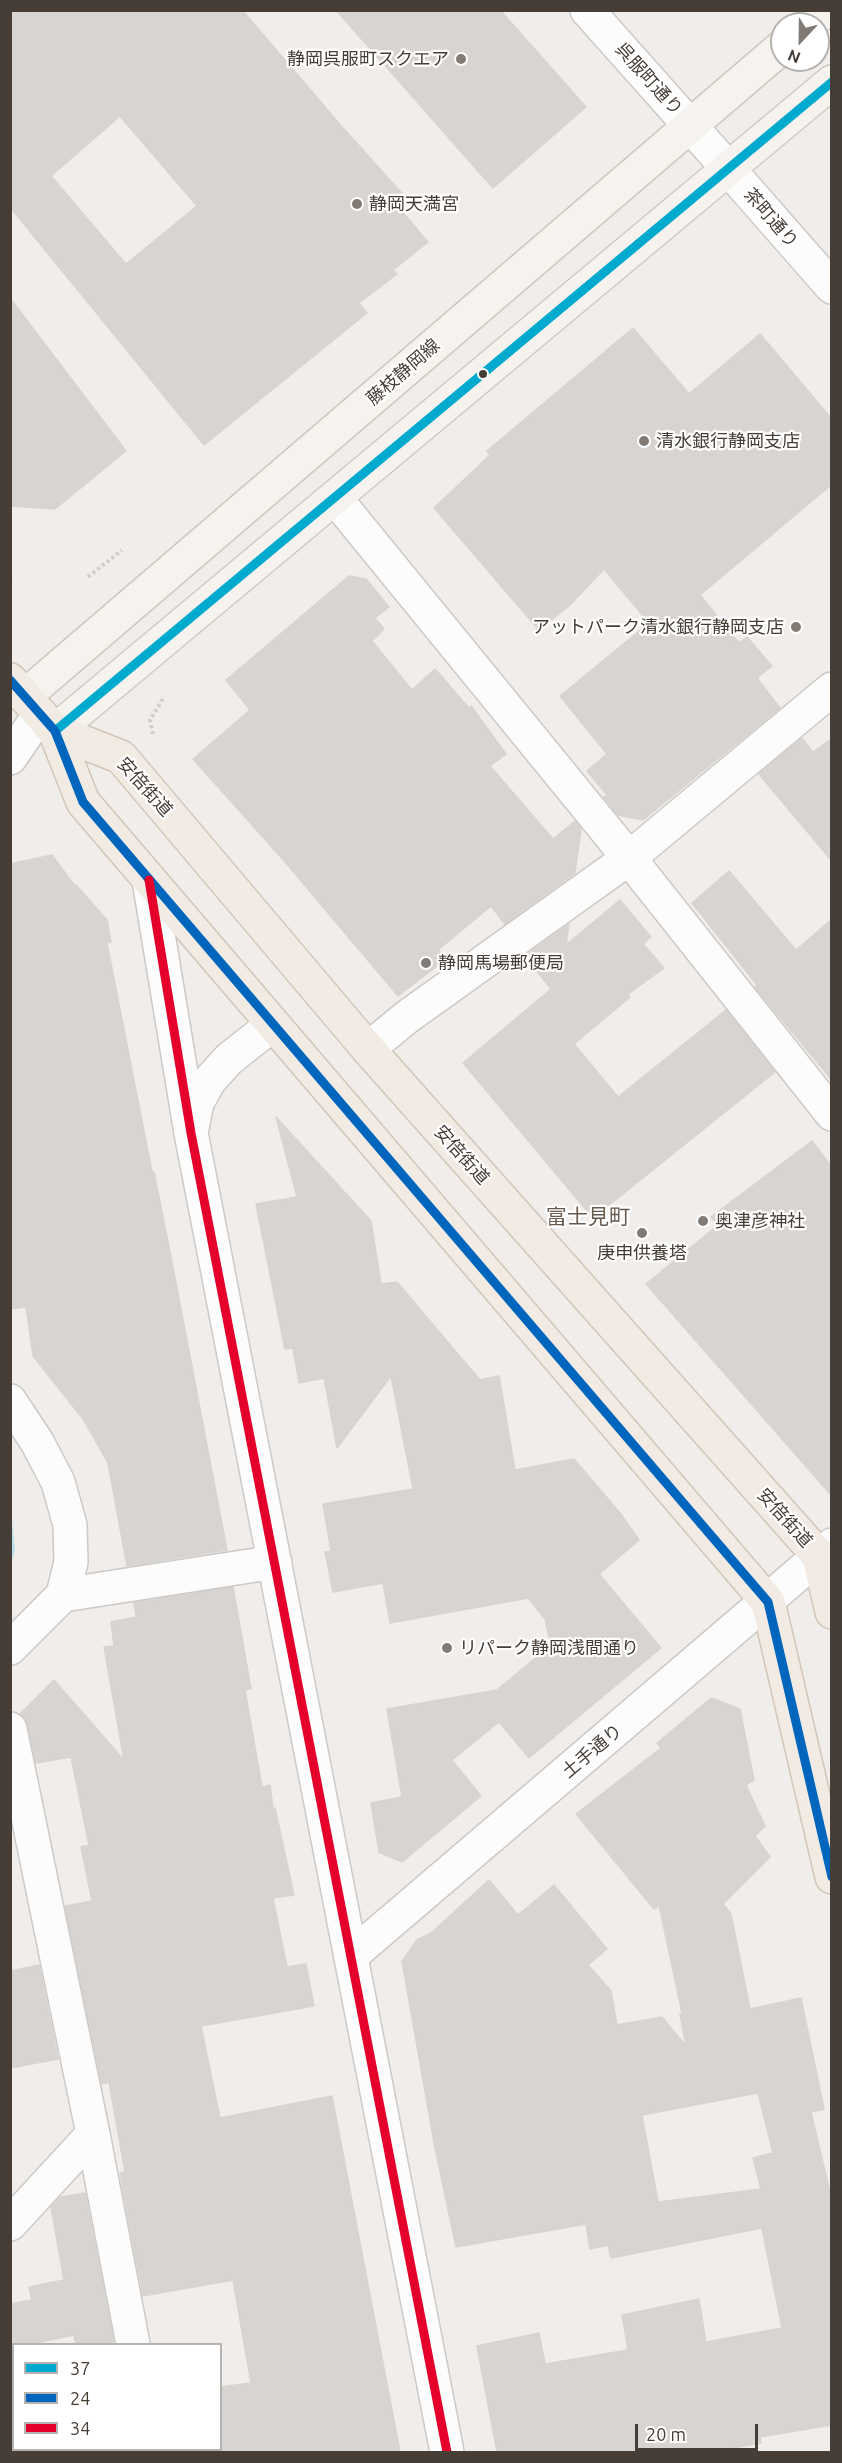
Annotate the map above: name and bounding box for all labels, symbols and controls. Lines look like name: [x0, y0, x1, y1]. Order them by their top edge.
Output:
north arrow: [770, 12, 830, 72]
street label: 呉服町通り: [611, 38, 687, 120]
text: N: [785, 46, 803, 67]
place label: 静岡呉服町スクエア: [287, 48, 449, 70]
marker: 静岡呉服町スクエア: [454, 52, 468, 66]
street label: 茶町通り: [739, 184, 803, 252]
place label: 静岡天満宮: [369, 193, 459, 215]
marker: 静岡天満宮: [350, 197, 364, 211]
street label: 藤枝静岡線: [362, 334, 444, 410]
unlabelled marker: [477, 368, 489, 380]
place label: 清水銀行静岡支店: [656, 430, 800, 452]
marker: 清水銀行静岡支店: [637, 434, 651, 448]
place label: アットパーク清水銀行静岡支店: [532, 616, 784, 638]
marker: アットパーク清水銀行静岡支店: [789, 620, 803, 634]
street label: 安倍街道: [113, 753, 177, 821]
place label: 静岡馬場郵便局: [438, 952, 564, 974]
marker: 静岡馬場郵便局: [419, 956, 433, 970]
street label: 安倍街道: [430, 1121, 494, 1189]
district label: 富士見町: [546, 1204, 630, 1230]
place label: 奥津彦神社: [715, 1210, 805, 1232]
marker: 奥津彦神社: [696, 1214, 710, 1228]
marker: 庚申供養塔: [635, 1226, 649, 1240]
place label: 庚申供養塔: [597, 1242, 687, 1264]
street label: 安倍街道: [753, 1484, 817, 1552]
place label: リパーク静岡浅間通り: [459, 1637, 639, 1659]
marker: リパーク静岡浅間通り: [440, 1641, 454, 1655]
street label: 土手通り: [557, 1720, 627, 1782]
legend: [12, 2343, 222, 2451]
text: 37: [70, 2358, 90, 2378]
text: 24: [70, 2388, 90, 2408]
scale bar: [638, 2412, 761, 2450]
text: 34: [70, 2418, 90, 2438]
text: 20 m: [646, 2424, 686, 2444]

